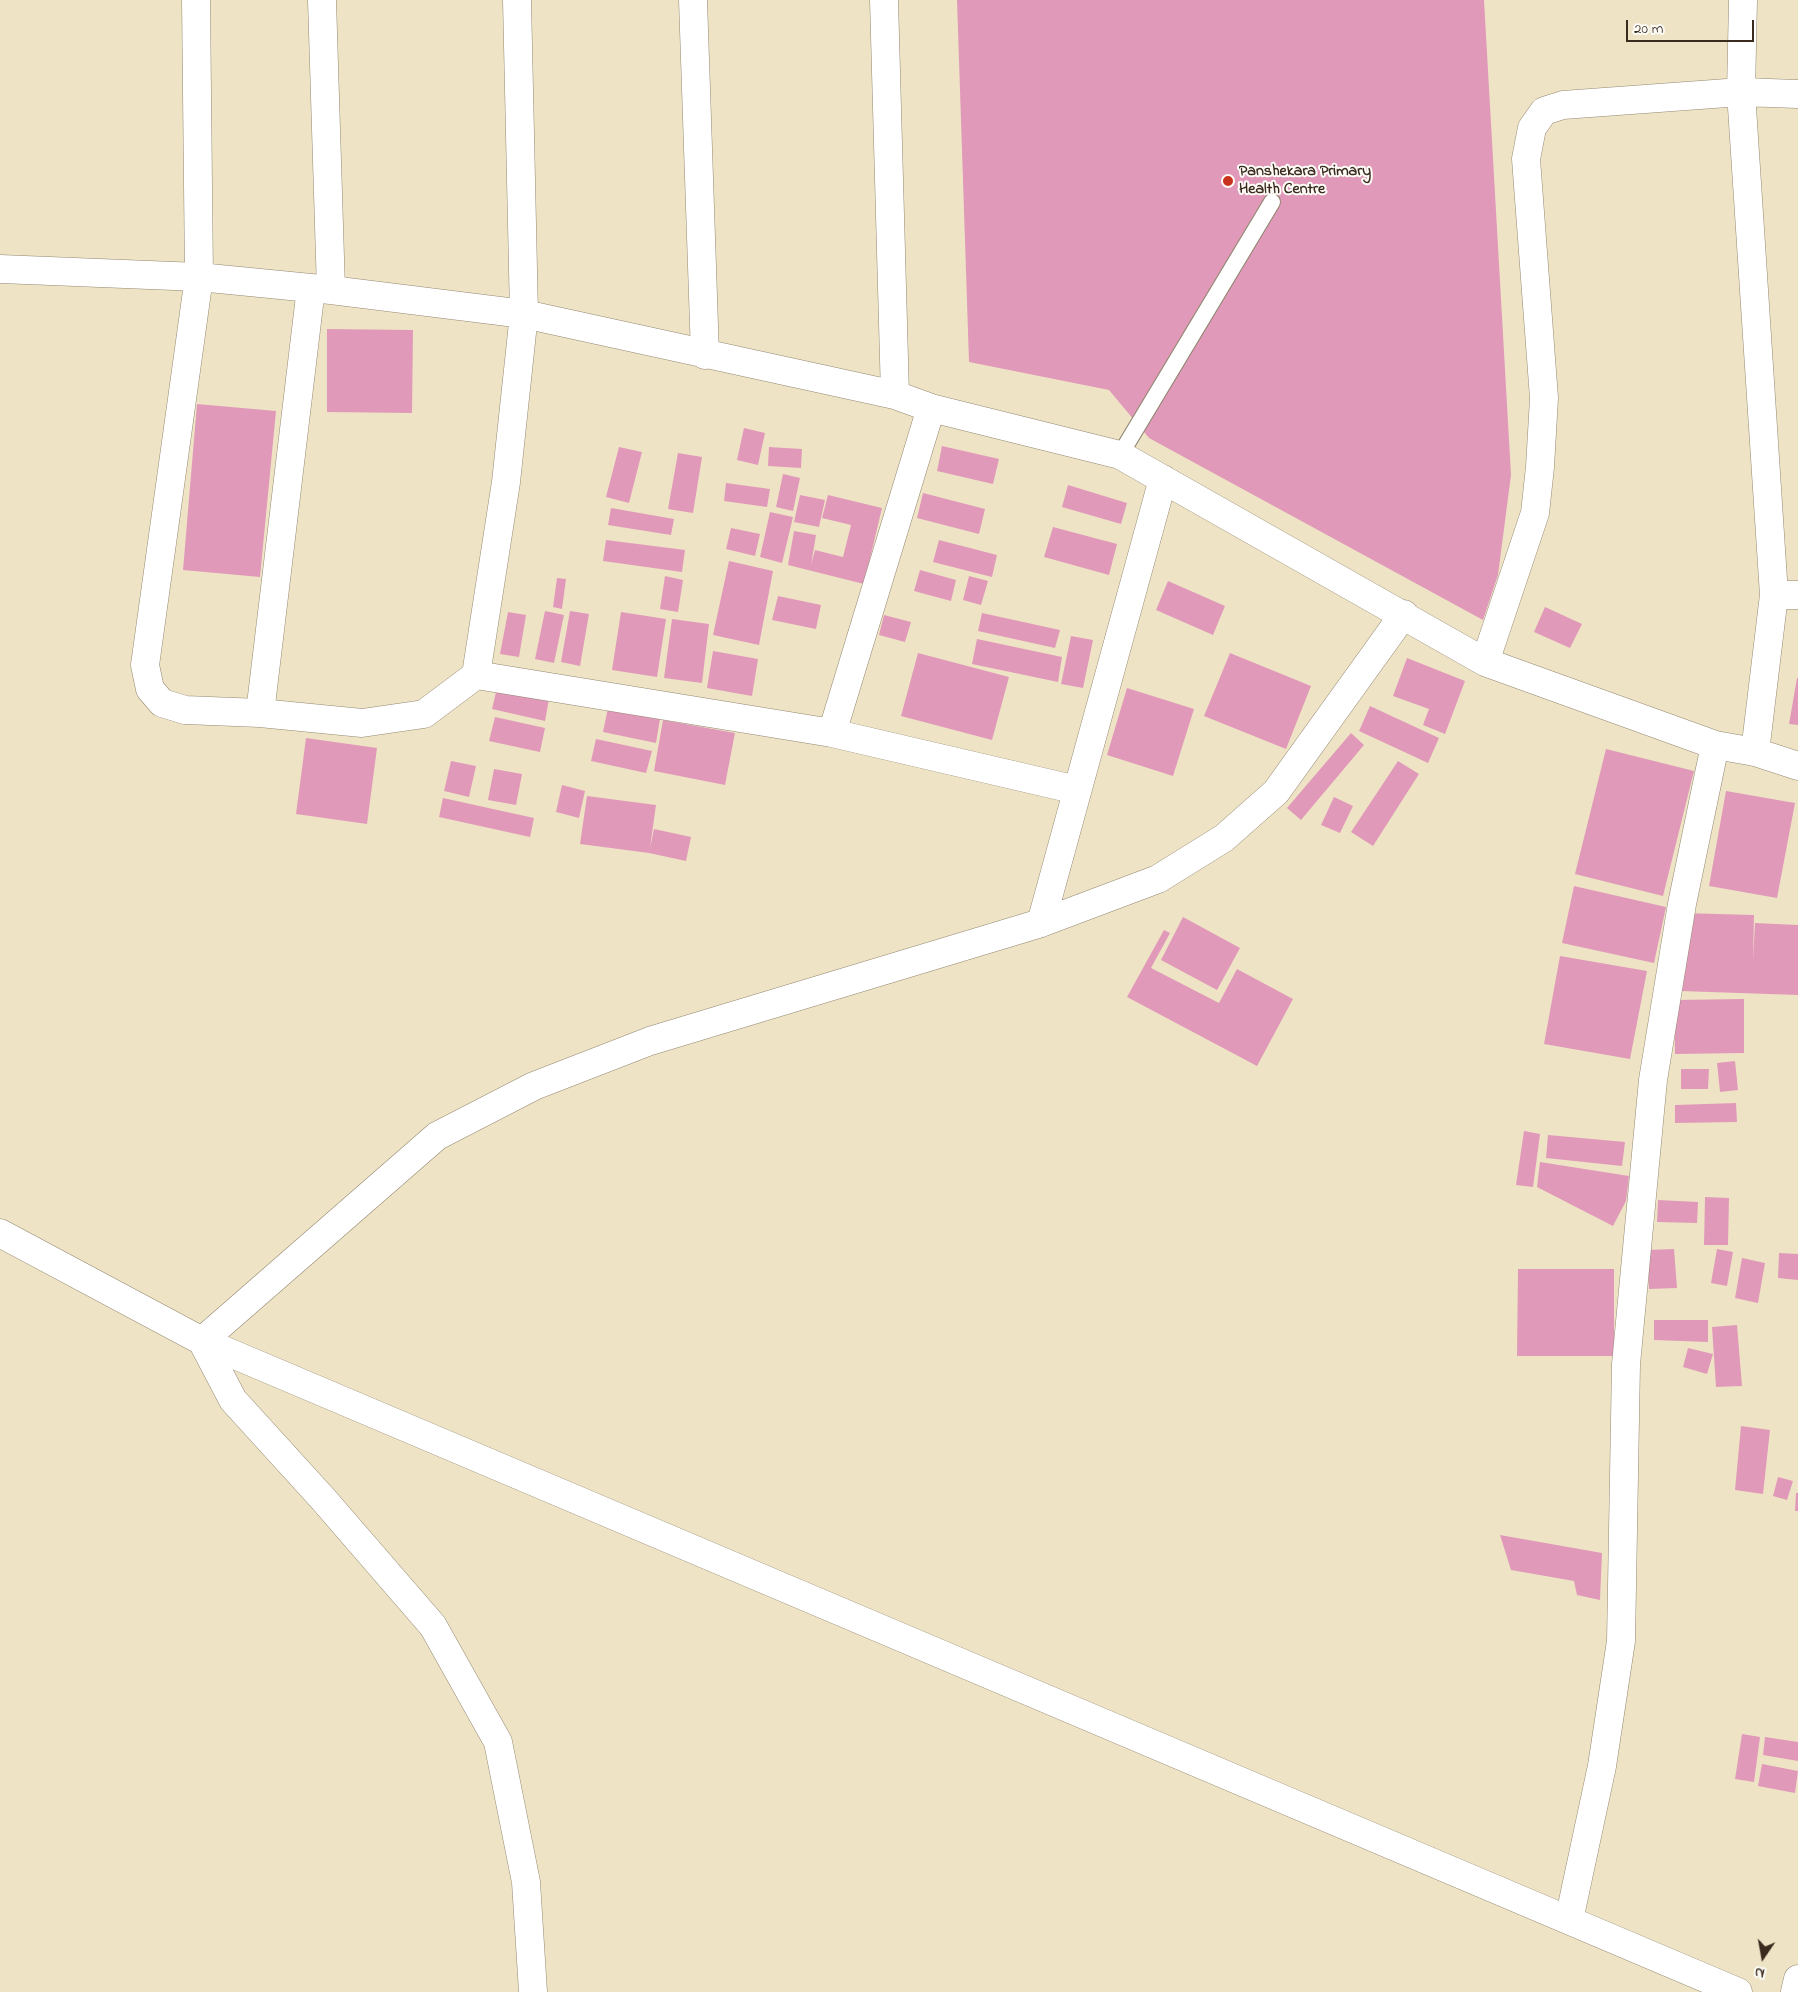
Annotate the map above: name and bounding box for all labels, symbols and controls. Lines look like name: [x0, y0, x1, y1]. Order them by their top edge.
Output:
scale bar: [1628, 10, 1756, 42]
text: 20 m: [1634, 18, 1663, 40]
place label: Panshekara Primary Health Centre: [1239, 162, 1371, 200]
marker: Panshekara Primary Health Centre: [1221, 174, 1235, 188]
north arrow: [1738, 1932, 1788, 1982]
text: N: [1753, 1961, 1767, 1983]

